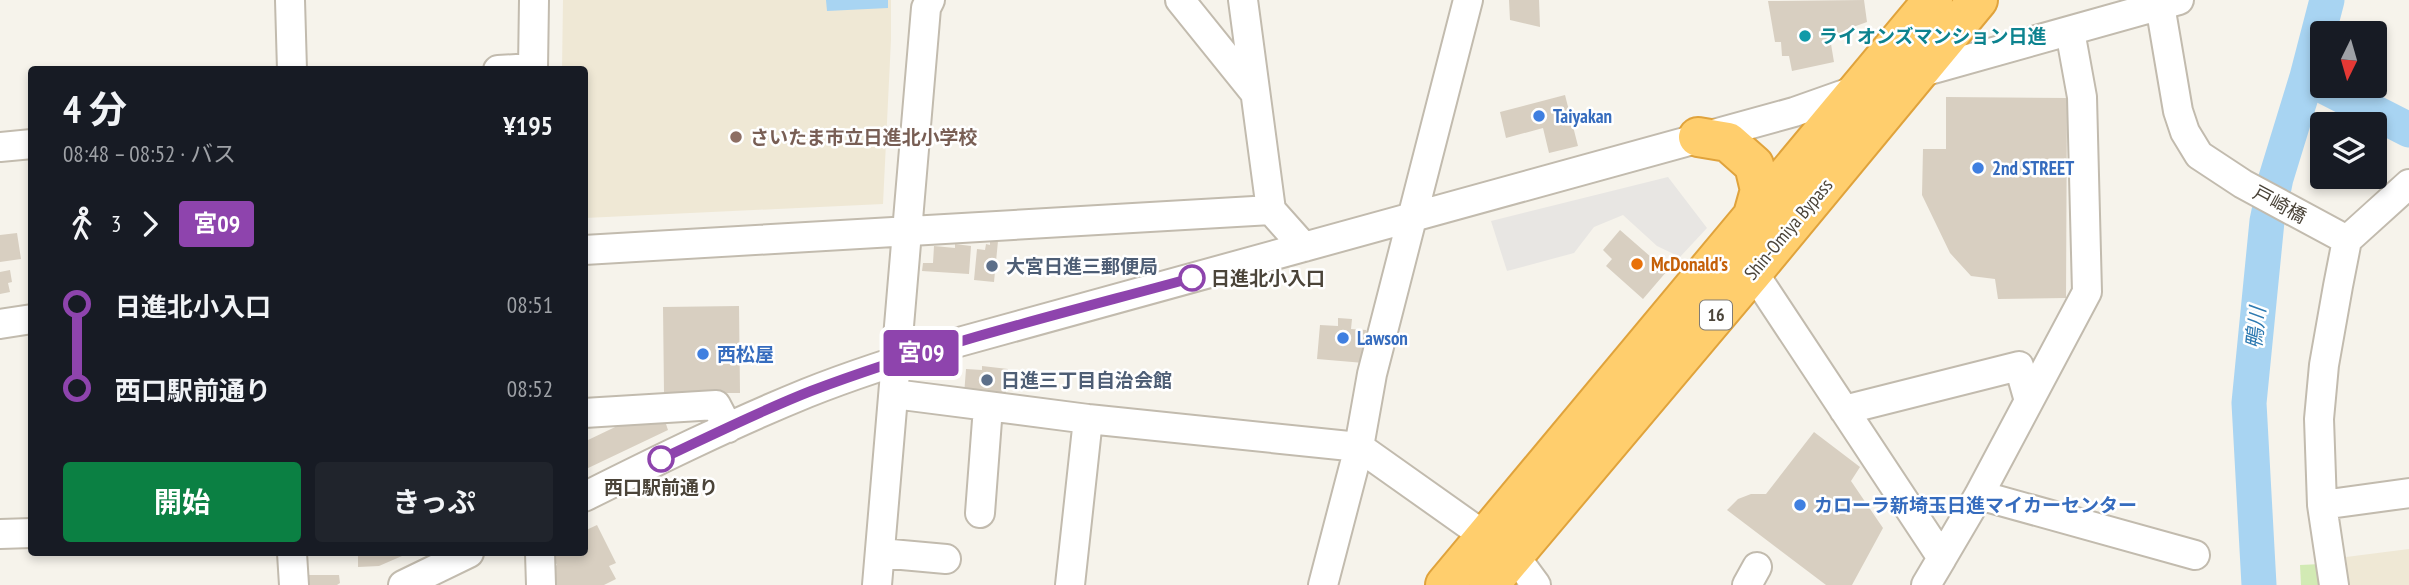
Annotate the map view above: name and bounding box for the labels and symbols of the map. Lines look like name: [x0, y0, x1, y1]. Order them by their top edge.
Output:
north arrow: [2310, 21, 2387, 98]
place label: ライオンズマンション日進: [1819, 24, 2047, 48]
marker: ライオンズマンション日進: [1797, 28, 1813, 44]
place label: Taiyakan: [1553, 104, 1612, 128]
marker: Taiyakan: [1531, 108, 1547, 124]
place label: さいたま市立日進北小学校: [750, 125, 977, 149]
marker: さいたま市立日進北小学校: [728, 129, 744, 145]
place label: 2nd STREET: [1992, 156, 2074, 180]
marker: 2nd STREET: [1970, 160, 1986, 176]
street label: Shin-Omiya Bypass: [1739, 173, 1837, 285]
street label: 戸崎橋: [2249, 180, 2311, 228]
place label: McDonald's: [1651, 252, 1728, 276]
place label: 大宮日進三郵便局: [1006, 254, 1158, 278]
marker: McDonald's: [1629, 256, 1645, 272]
marker: 大宮日進三郵便局: [984, 258, 1000, 274]
marker: 日進北小入口: [1179, 265, 1205, 291]
place label: 日進北小入口: [1211, 266, 1325, 290]
road number: 16: [1700, 300, 1732, 330]
water label: 鴨川: [2240, 304, 2271, 350]
place label: Lawson: [1357, 326, 1408, 350]
line badge: 宮09: [881, 330, 961, 376]
marker: Lawson: [1335, 330, 1351, 346]
place label: 西松屋: [717, 342, 774, 366]
marker: 西松屋: [695, 346, 711, 362]
place label: 日進三丁目自治会館: [1001, 368, 1172, 392]
marker: 日進三丁目自治会館: [979, 372, 995, 388]
marker: 西口駅前通り: [648, 446, 674, 472]
place label: 西口駅前通り: [604, 475, 718, 499]
place label: カローラ新埼玉日進マイカーセンター: [1814, 493, 2137, 517]
marker: カローラ新埼玉日進マイカーセンター: [1792, 497, 1808, 513]

